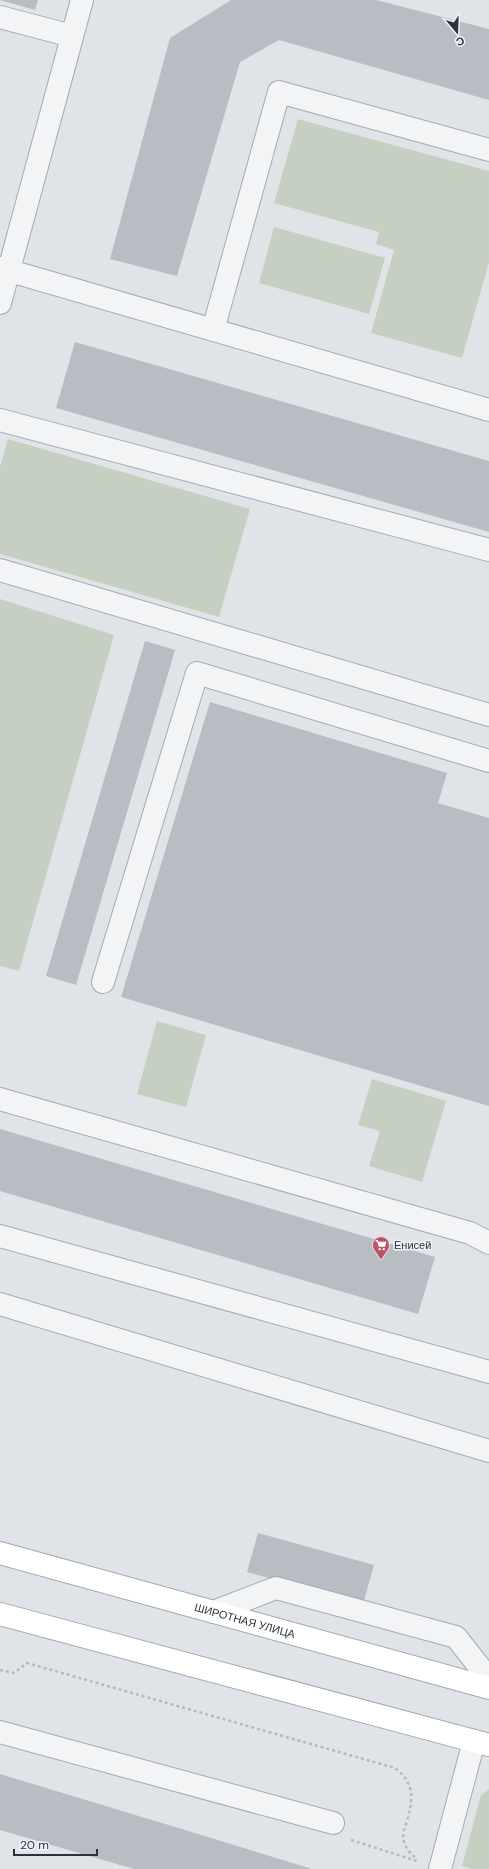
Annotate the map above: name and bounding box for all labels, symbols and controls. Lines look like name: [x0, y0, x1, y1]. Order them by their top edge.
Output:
north arrow: [437, 12, 477, 52]
text: С: [454, 34, 466, 49]
supermarket icon: Енисей: [371, 1235, 391, 1260]
place label: Енисей: [394, 1238, 431, 1252]
street label: ШИРОТНАЯ УЛИЦА: [193, 1600, 297, 1641]
scale bar: [14, 1831, 97, 1857]
text: 20 m: [20, 1837, 49, 1853]

